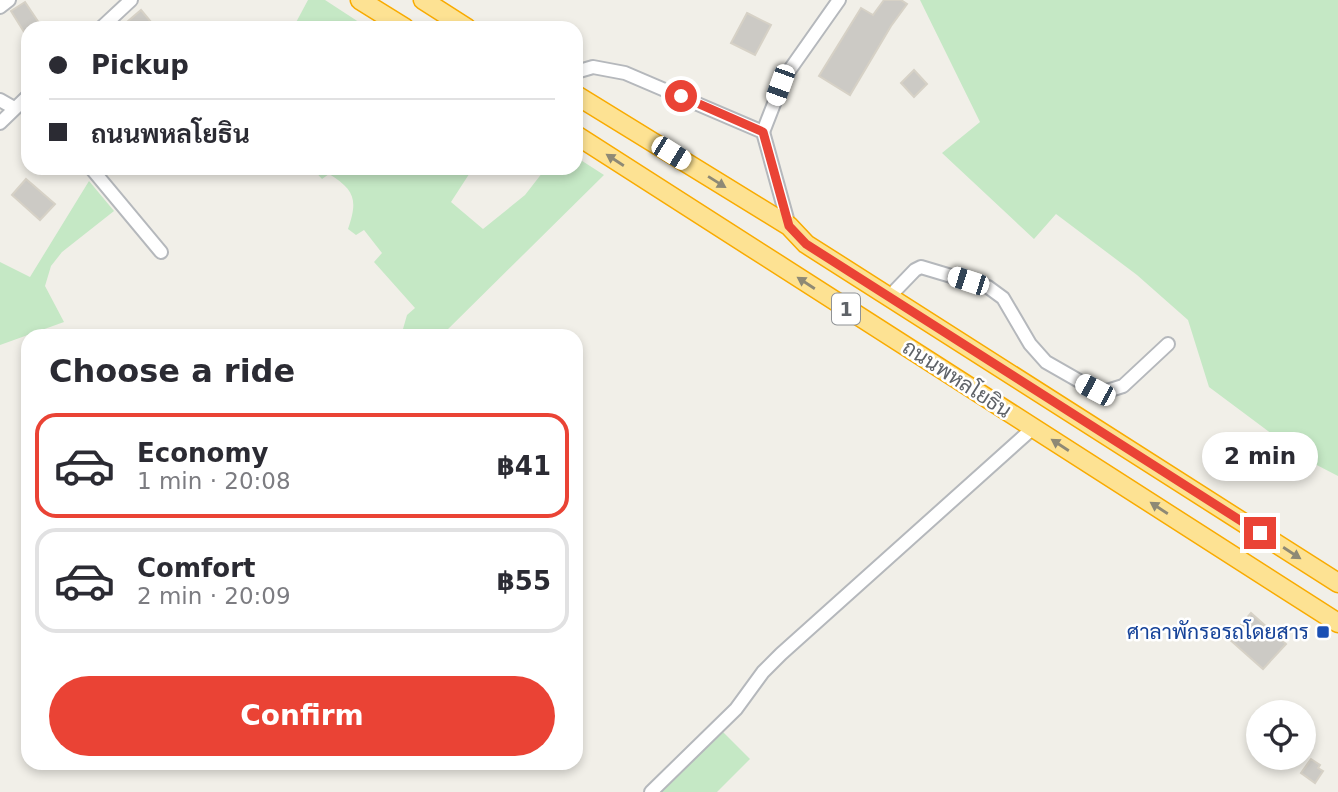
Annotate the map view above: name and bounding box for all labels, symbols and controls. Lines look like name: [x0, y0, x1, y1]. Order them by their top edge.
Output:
text: Pickup: [91, 50, 189, 80]
car: [763, 62, 798, 108]
route start: [665, 80, 697, 112]
text: ถนนพหลโยธิน: [91, 119, 250, 149]
car: [648, 133, 695, 173]
one-way arrow: [605, 154, 624, 167]
one-way arrow: [708, 176, 727, 189]
car: [945, 265, 992, 297]
one-way arrow: [796, 276, 816, 289]
road number: 1: [832, 294, 860, 324]
street label: ถนนพหลโยธิน: [898, 334, 1016, 423]
text: Choose a ride: [49, 352, 295, 390]
car: [1072, 371, 1119, 409]
callout: 2 min: [1202, 432, 1318, 480]
icon: car: [53, 434, 116, 497]
text: Economy: [137, 438, 268, 468]
one-way arrow: [1050, 439, 1069, 452]
text: 2 min: [1224, 443, 1296, 469]
text: ฿41: [497, 451, 551, 481]
text: 1 min · 20:08: [137, 468, 291, 494]
one-way arrow: [1150, 502, 1169, 515]
route end: [1244, 517, 1276, 549]
one-way arrow: [1282, 547, 1301, 560]
icon: car: [53, 549, 116, 612]
text: Comfort: [137, 553, 255, 583]
text: ฿55: [497, 566, 551, 596]
text: 2 min · 20:09: [137, 583, 291, 609]
place label: ศาลาพักรอรถโดยสาร: [1127, 619, 1309, 644]
marker: ศาลาพักรอรถโดยสาร: [1315, 624, 1331, 640]
button: Confirm: [49, 676, 555, 756]
map controls: [1246, 700, 1316, 770]
button: locate: [1246, 700, 1316, 770]

